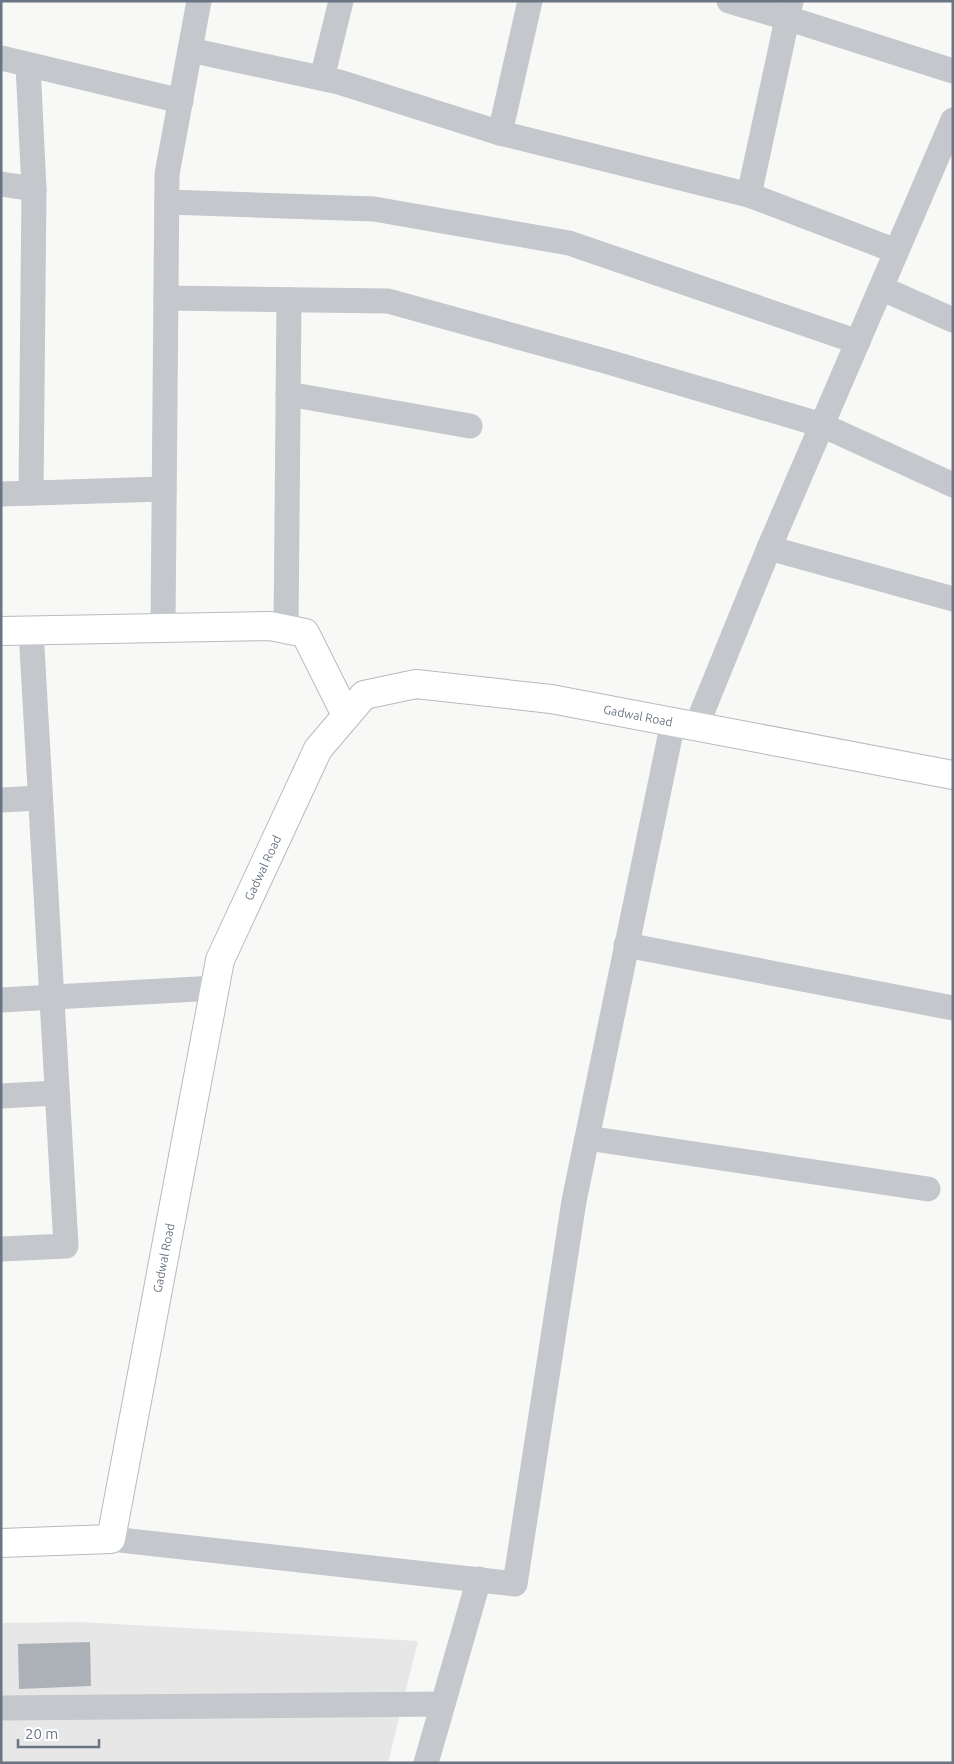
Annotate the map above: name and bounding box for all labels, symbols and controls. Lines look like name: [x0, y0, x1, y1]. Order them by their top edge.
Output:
street label: Gadwal Road: [602, 702, 674, 729]
street label: Gadwal Road: [242, 833, 283, 902]
street label: Gadwal Road: [150, 1222, 177, 1294]
scale bar: [18, 1716, 99, 1748]
text: 20 m: [25, 1725, 58, 1742]

